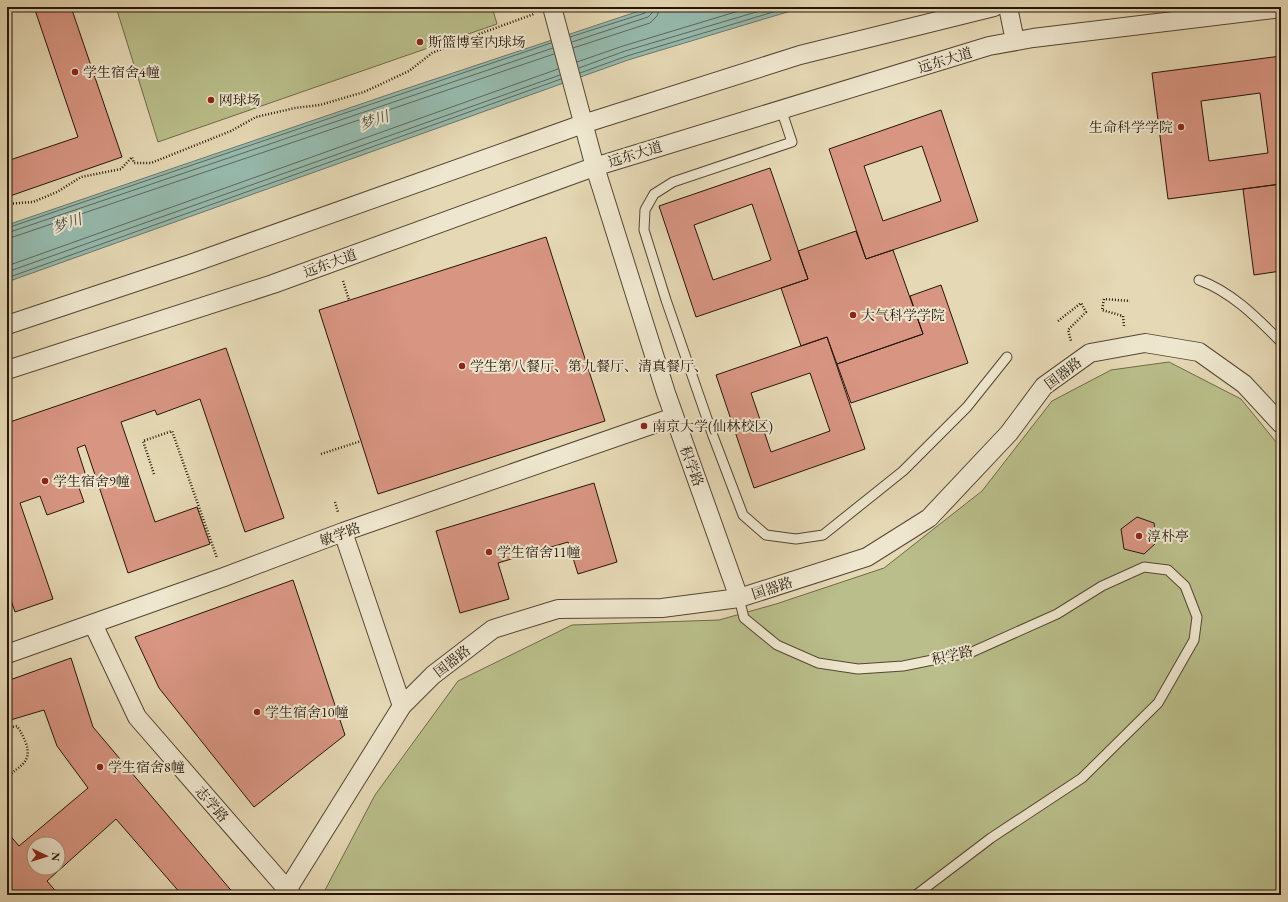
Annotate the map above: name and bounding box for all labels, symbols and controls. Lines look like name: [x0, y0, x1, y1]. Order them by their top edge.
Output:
place label: 斯篮博室内球场: [428, 33, 526, 51]
marker: 斯篮博室内球场: [415, 37, 425, 47]
street label: 远东大道: [916, 43, 974, 77]
place label: 学生宿舍4幢: [83, 63, 160, 81]
marker: 学生宿舍4幢: [70, 67, 80, 77]
place label: 网球场: [219, 91, 261, 109]
marker: 网球场: [206, 95, 216, 105]
water label: 梦川: [357, 105, 393, 134]
place label: 生命科学学院: [1089, 118, 1173, 136]
marker: 生命科学学院: [1176, 122, 1186, 132]
street label: 远东大道: [606, 137, 664, 171]
water label: 梦川: [50, 208, 86, 237]
street label: 远东大道: [301, 245, 359, 281]
place label: 大气科学学院: [861, 306, 945, 324]
marker: 大气科学学院: [848, 310, 858, 320]
street label: 国器路: [1041, 353, 1085, 393]
place label: 学生第八餐厅、第九餐厅、清真餐厅、: [470, 357, 708, 375]
marker: 学生第八餐厅、第九餐厅、清真餐厅、: [457, 361, 467, 371]
place label: 南京大学(仙林校区): [652, 417, 773, 435]
marker: 南京大学(仙林校区): [639, 421, 649, 431]
street label: 积学路: [676, 443, 708, 489]
place label: 学生宿舍9幢: [53, 472, 130, 490]
marker: 学生宿舍9幢: [40, 476, 50, 486]
street label: 敏学路: [317, 518, 363, 550]
place label: 淳朴亭: [1147, 527, 1189, 545]
marker: 淳朴亭: [1134, 531, 1144, 541]
place label: 学生宿舍11幢: [497, 543, 580, 561]
marker: 学生宿舍11幢: [484, 547, 494, 557]
street label: 国器路: [749, 573, 795, 603]
street label: 国器路: [430, 641, 474, 681]
street label: 积学路: [930, 642, 974, 668]
place label: 学生宿舍10幢: [265, 703, 348, 721]
marker: 学生宿舍10幢: [252, 707, 262, 717]
place label: 学生宿舍8幢: [108, 758, 185, 776]
marker: 学生宿舍8幢: [95, 762, 105, 772]
street label: 志学路: [191, 782, 233, 826]
north arrow: [26, 836, 66, 876]
text: N: [49, 852, 63, 862]

